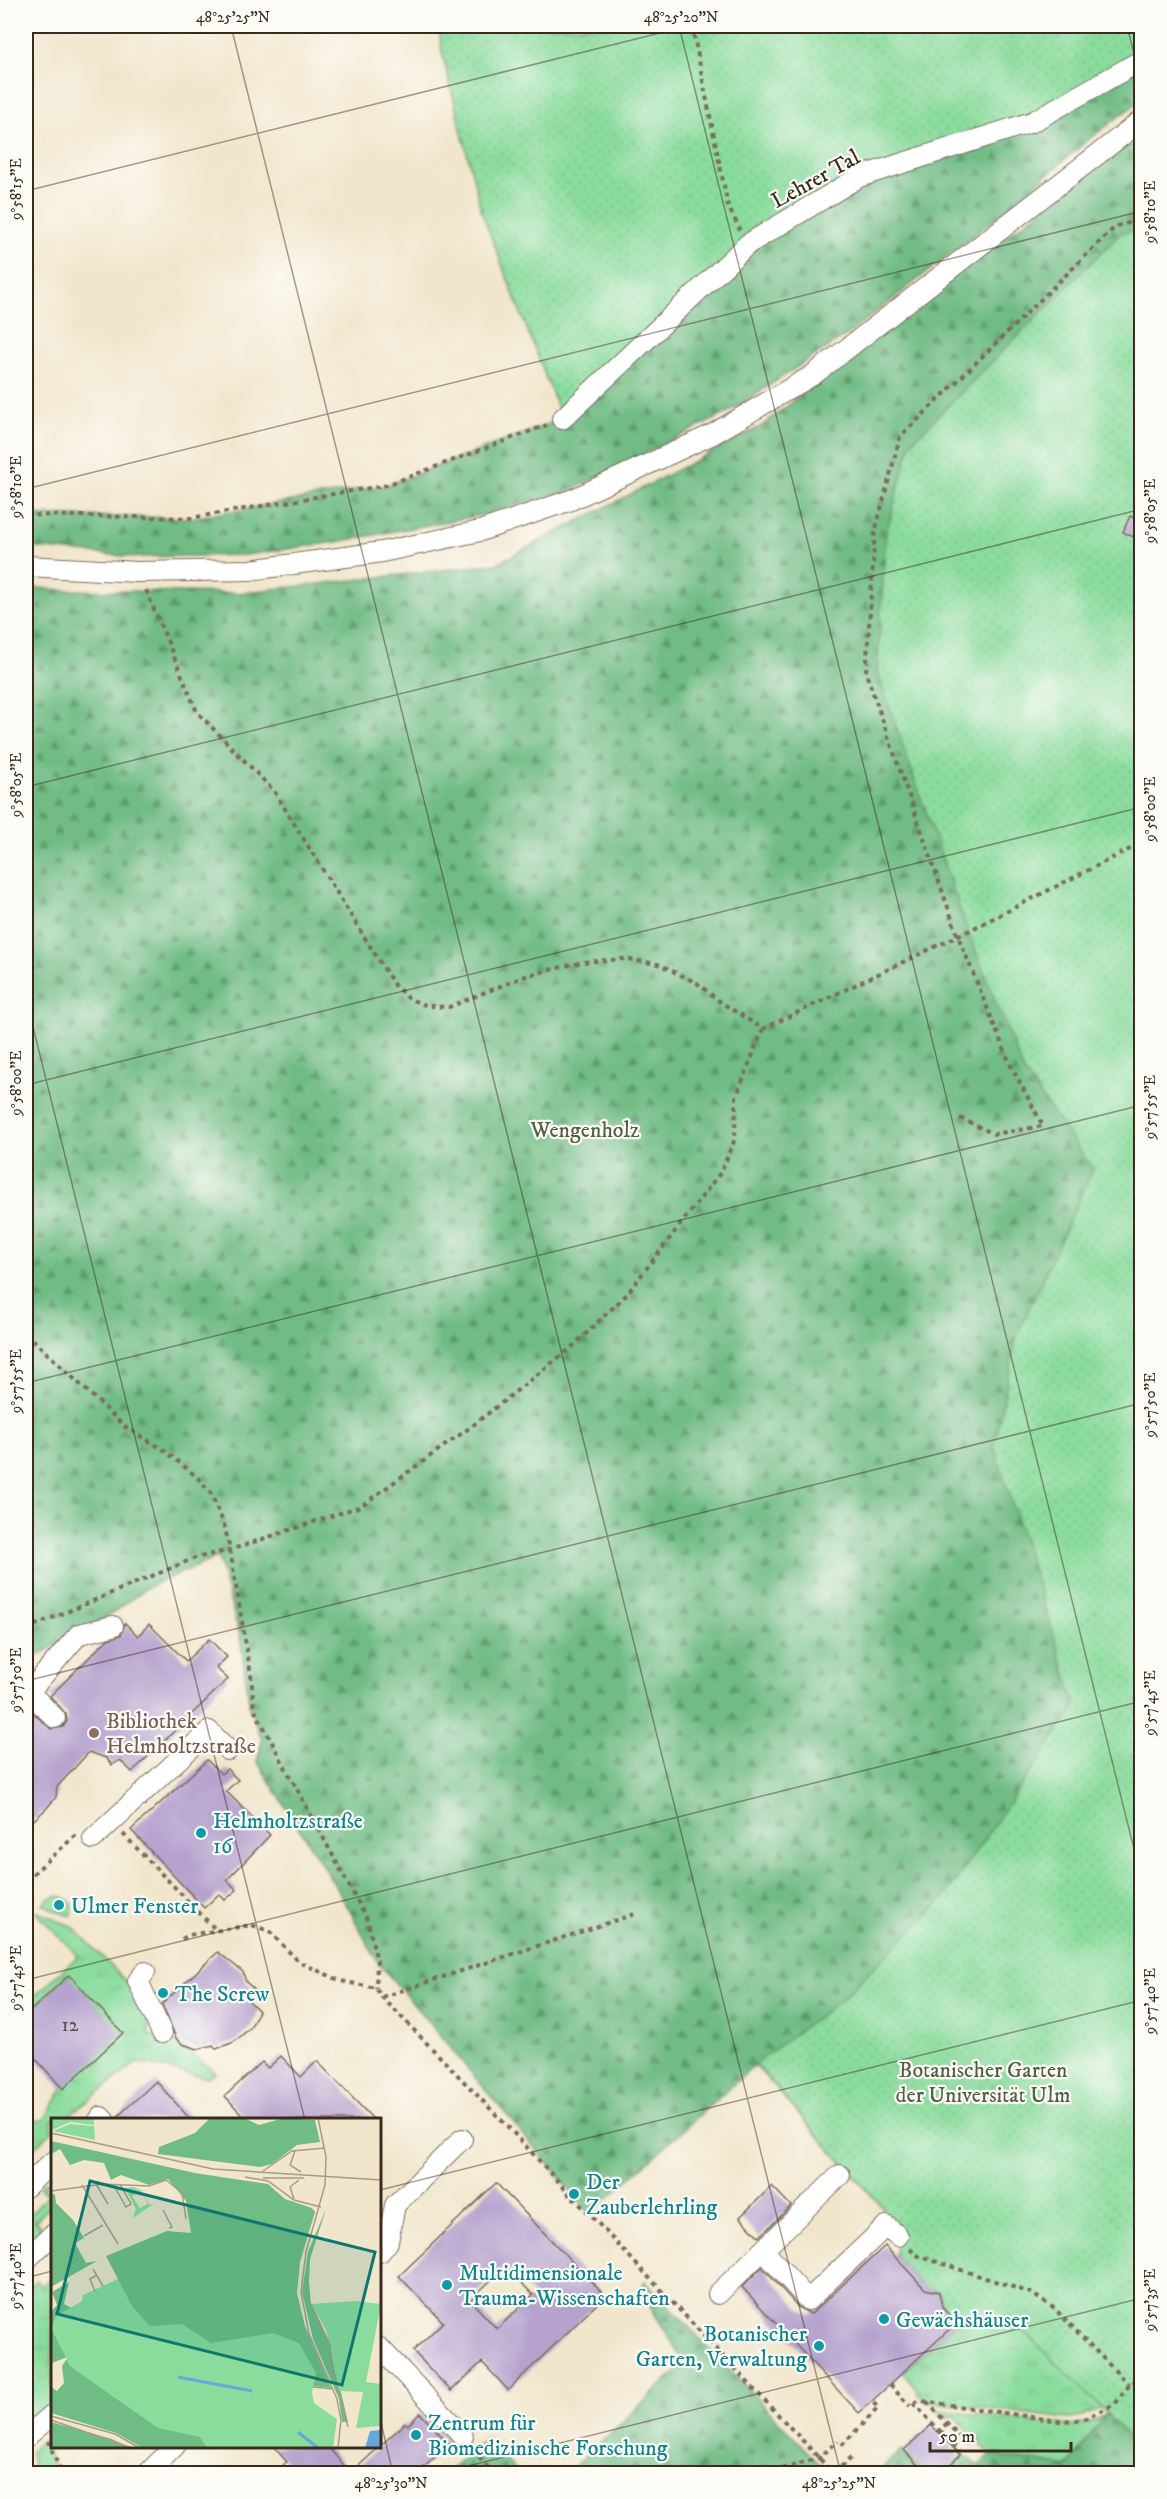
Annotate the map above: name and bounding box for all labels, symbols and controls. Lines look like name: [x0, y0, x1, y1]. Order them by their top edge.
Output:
text: 48°25'25"N: [196, 8, 270, 27]
text: 48°25'20"N: [644, 8, 718, 27]
street label: Lehrer Tal: [767, 144, 865, 215]
text: 9°58'15"E: [7, 158, 26, 221]
text: 9°58'10"E: [1141, 180, 1160, 244]
text: 9°58'10"E: [7, 455, 26, 519]
text: 9°58'05"E: [1141, 478, 1160, 544]
text: 9°58'05"E: [7, 752, 26, 818]
text: 9°58'00"E: [1141, 776, 1160, 843]
text: 9°58'00"E: [7, 1050, 26, 1117]
text: 9°57'55"E: [1141, 1074, 1160, 1140]
park label: Wengenholz: [529, 1117, 640, 1144]
text: 9°57'55"E: [7, 1348, 26, 1414]
text: 9°57'50"E: [1141, 1372, 1160, 1439]
text: 9°57'50"E: [7, 1647, 26, 1714]
text: 9°57'45"E: [1141, 1670, 1160, 1737]
place label: Bibliothek Helmholtzstraße: [106, 1708, 256, 1760]
marker: Bibliothek Helmholtzstraße: [87, 1726, 101, 1740]
place label: Helmholtzstraße 16: [213, 1808, 363, 1860]
marker: Helmholtzstraße 16: [194, 1826, 208, 1840]
place label: Ulmer Fenster: [71, 1893, 199, 1920]
marker: Ulmer Fenster: [52, 1898, 66, 1912]
text: 9°57'45"E: [7, 1945, 26, 2012]
text: 9°57'40"E: [1141, 1967, 1160, 2035]
place label: The Screw: [175, 1981, 269, 2008]
marker: The Screw: [156, 1986, 170, 2000]
house number: 12: [61, 2013, 79, 2038]
park label: Botanischer Garten der Universität Ulm: [896, 2057, 1070, 2109]
inset map: [51, 2118, 381, 2448]
place label: Der Zauberlehrling: [586, 2169, 718, 2221]
marker: Der Zauberlehrling: [567, 2187, 581, 2201]
text: 9°57'40"E: [7, 2242, 26, 2310]
place label: Multidimensionale Trauma-Wissenschaften: [459, 2260, 670, 2312]
text: 9°57'35"E: [1141, 2268, 1160, 2332]
marker: Multidimensionale Trauma-Wissenschaften: [440, 2278, 454, 2292]
place label: Gewächshäuser: [896, 2307, 1029, 2334]
marker: Gewächshäuser: [877, 2312, 891, 2326]
place label: Botanischer Garten, Verwaltung: [636, 2321, 808, 2373]
marker: Botanischer Garten, Verwaltung: [812, 2339, 826, 2353]
place label: Zentrum für Biomedizinische Forschung: [428, 2410, 668, 2462]
scale bar: [930, 2415, 1071, 2453]
text: 50 m: [939, 2426, 975, 2448]
marker: Zentrum für Biomedizinische Forschung: [409, 2428, 423, 2442]
text: 48°25'30"N: [355, 2474, 427, 2493]
text: 48°25'25"N: [802, 2474, 876, 2493]

